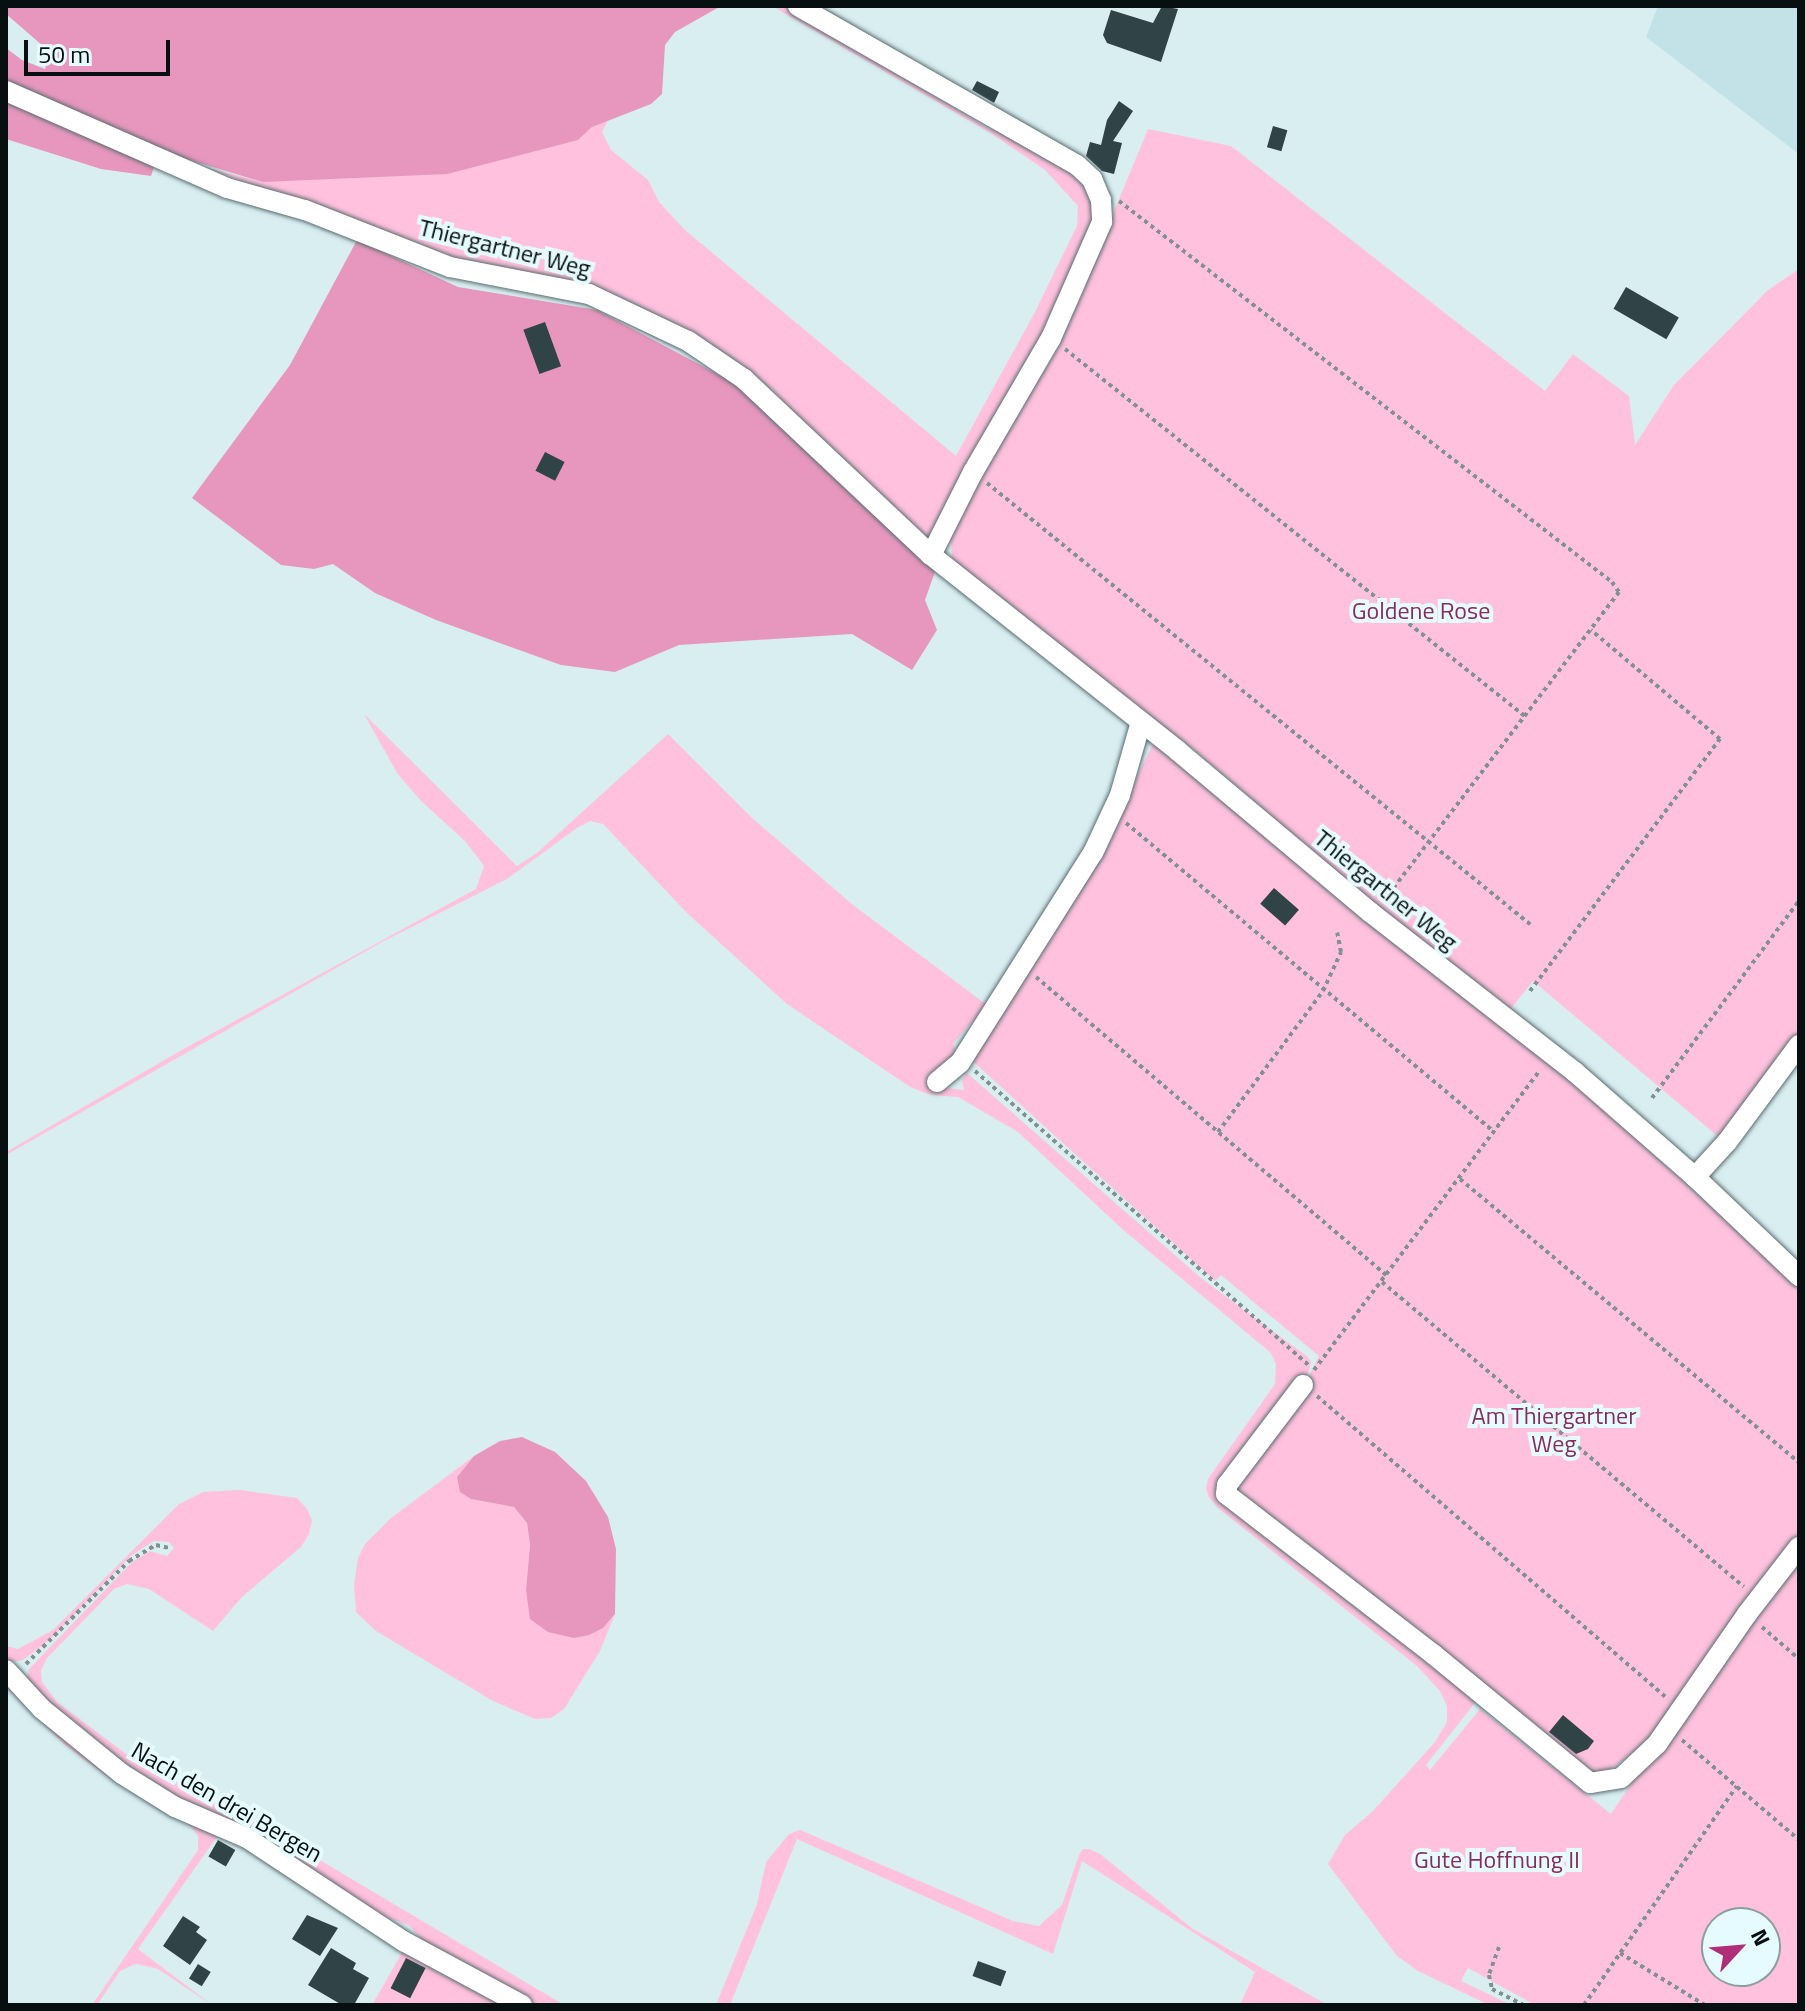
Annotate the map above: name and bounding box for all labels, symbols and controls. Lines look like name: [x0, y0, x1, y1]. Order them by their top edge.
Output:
scale bar: [28, 24, 174, 74]
text: 50 m: [38, 36, 90, 72]
street label: Thiergartner Weg: [416, 213, 594, 283]
park label: Goldene Rose: [1352, 597, 1490, 625]
street label: Thiergartner Weg: [1309, 823, 1463, 957]
park label: Am Thiergartner Weg: [1471, 1402, 1637, 1458]
street label: Nach den drei Bergen: [126, 1736, 328, 1868]
park label: Gute Hoffnung II: [1414, 1846, 1580, 1874]
north arrow: [1701, 1907, 1781, 1987]
text: N: [1742, 1923, 1779, 1952]

